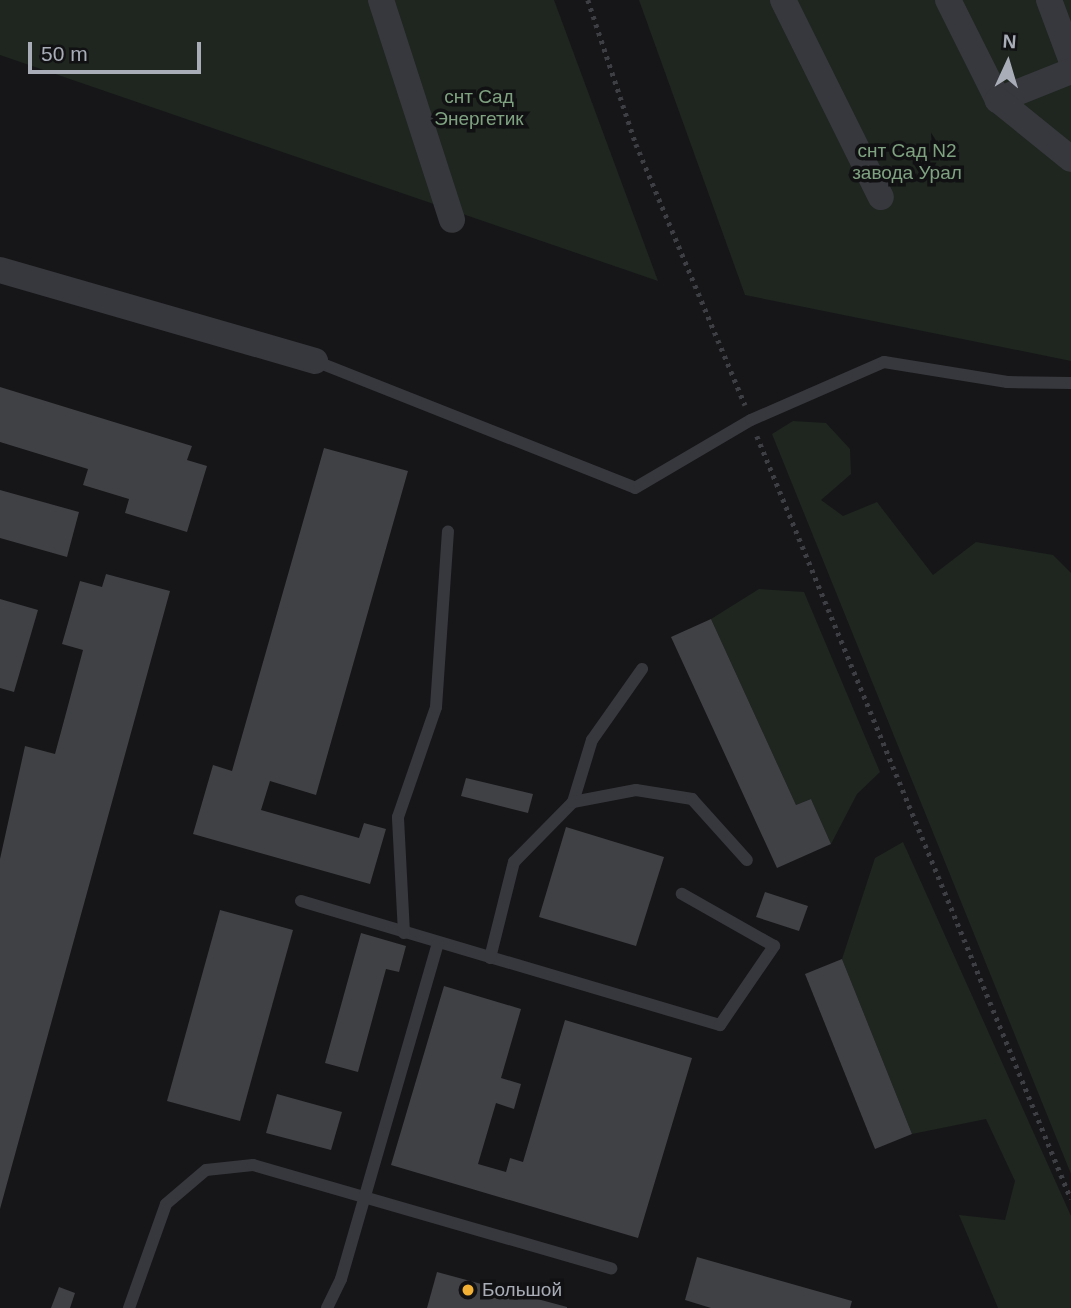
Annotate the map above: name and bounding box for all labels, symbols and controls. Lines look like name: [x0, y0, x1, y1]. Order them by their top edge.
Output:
scale bar: [32, 28, 205, 72]
north arrow: [973, 28, 1043, 98]
text: N: [1002, 31, 1017, 53]
text: 50 m: [41, 42, 88, 65]
park label: снт Сад Энергетик: [434, 86, 524, 130]
park label: снт Сад N2 завода Урал: [852, 140, 962, 184]
place label: Большой: [482, 1279, 562, 1301]
marker: Большой: [460, 1282, 476, 1298]

